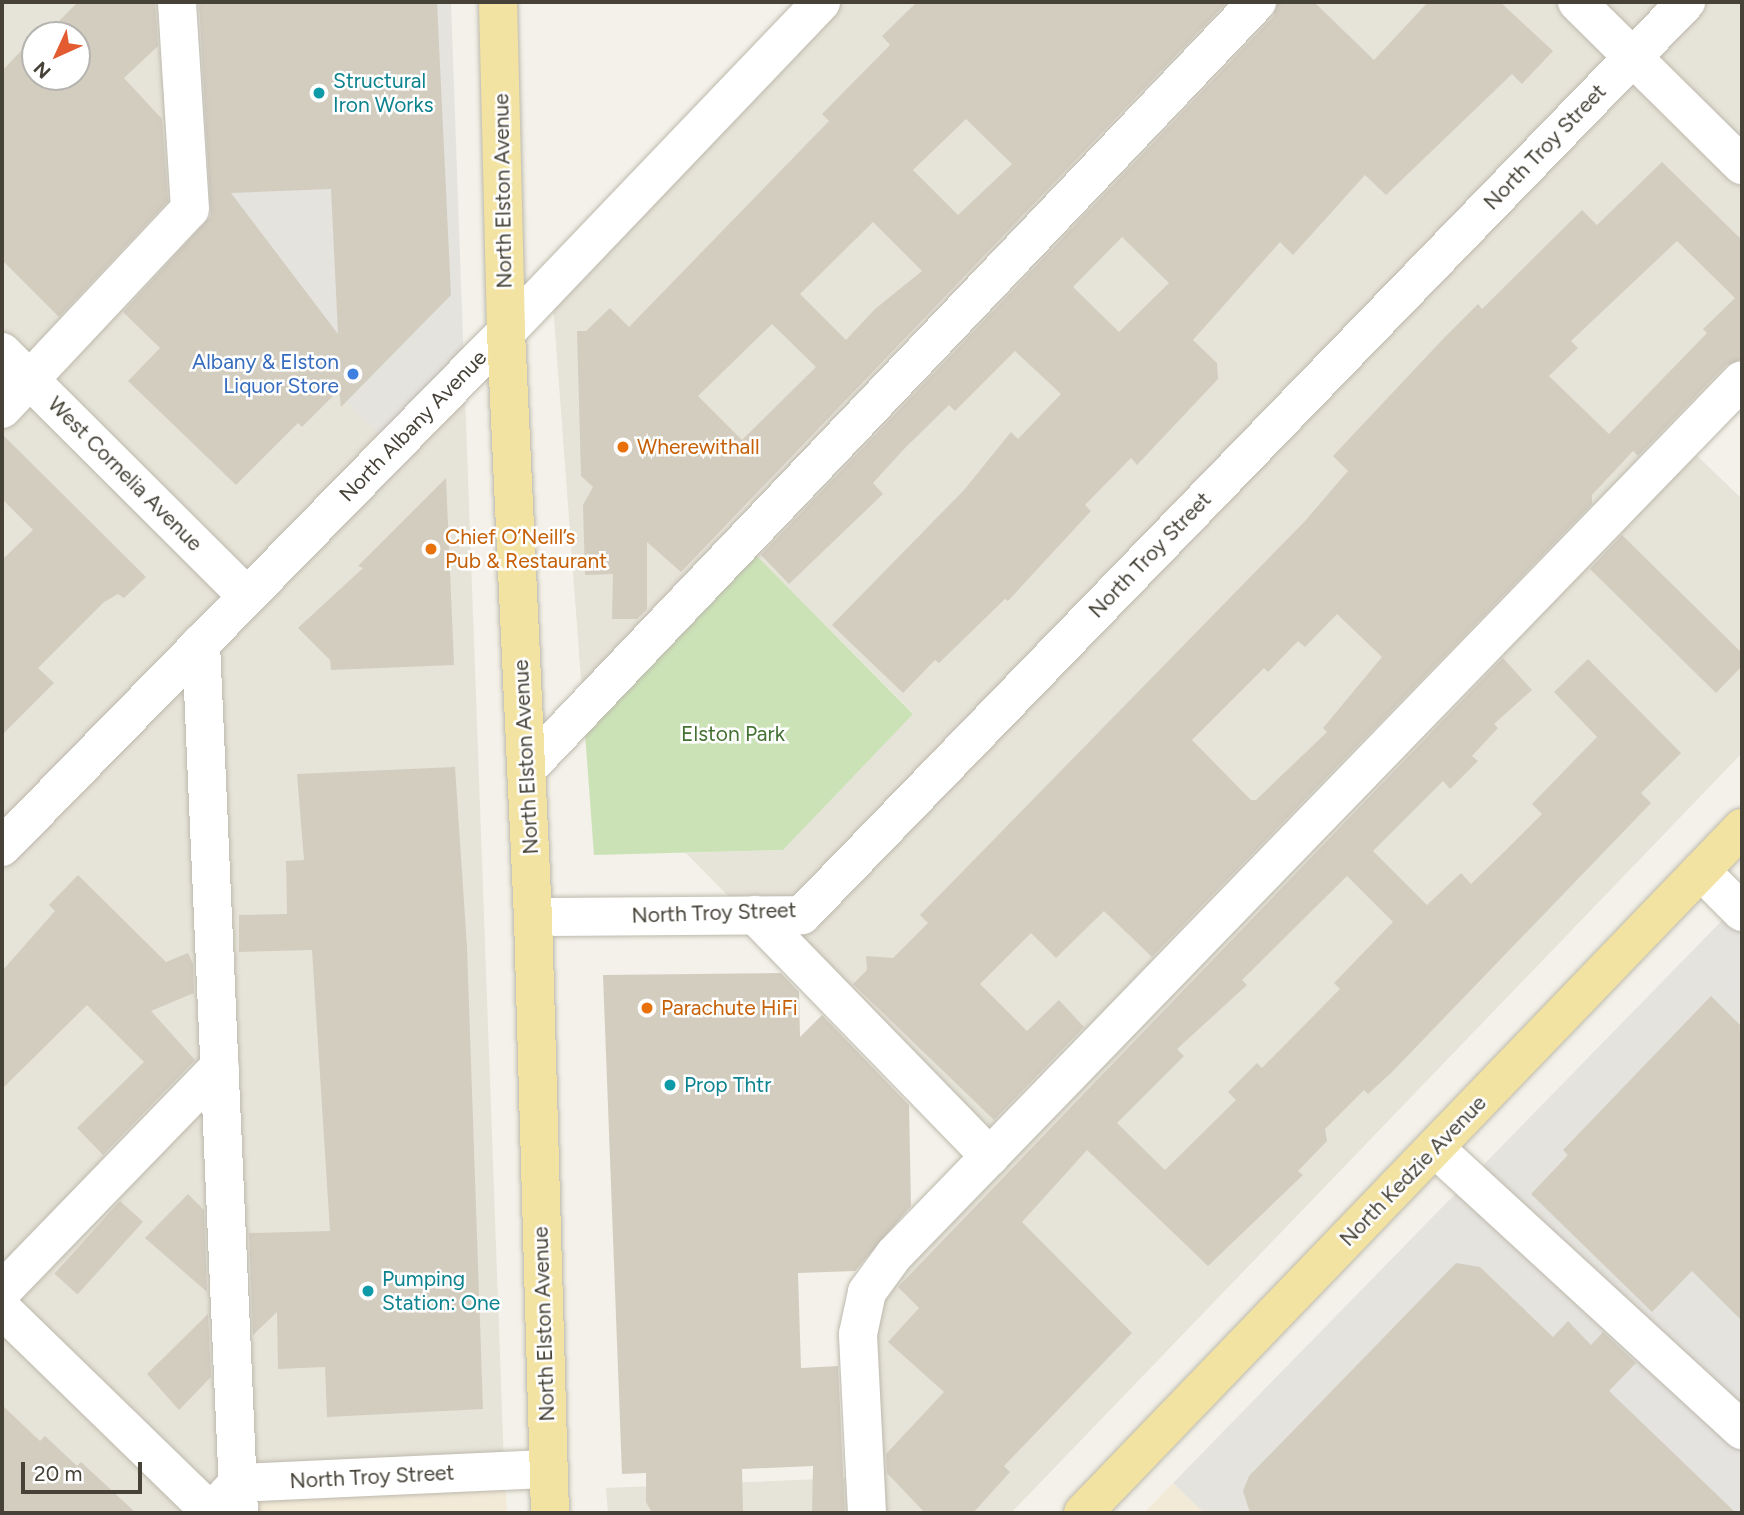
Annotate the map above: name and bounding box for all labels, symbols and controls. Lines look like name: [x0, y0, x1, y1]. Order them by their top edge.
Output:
north arrow: [21, 21, 91, 91]
text: N: [29, 56, 56, 83]
place label: Structural Iron Works: [333, 68, 433, 118]
street label: North Troy Street: [1479, 79, 1611, 215]
marker: Structural Iron Works: [311, 85, 327, 101]
street label: North Elston Avenue: [489, 93, 517, 289]
street label: North Albany Avenue: [334, 345, 492, 507]
place label: Albany & Elston Liquor Store: [192, 349, 339, 399]
marker: Albany & Elston Liquor Store: [345, 366, 361, 382]
street label: West Cornelia Avenue: [43, 392, 207, 556]
place label: Wherewithall: [637, 434, 760, 460]
marker: Wherewithall: [615, 439, 631, 455]
street label: North Troy Street: [1084, 487, 1216, 623]
place label: Chief O’Neill’s Pub & Restaurant: [445, 524, 607, 574]
marker: Chief O’Neill’s Pub & Restaurant: [423, 541, 439, 557]
street label: North Elston Avenue: [508, 659, 544, 855]
park label: Elston Park: [681, 721, 785, 747]
street label: North Troy Street: [631, 898, 797, 928]
place label: Parachute HiFi: [661, 995, 798, 1021]
marker: Parachute HiFi: [639, 1000, 655, 1016]
place label: Prop Thtr: [684, 1072, 771, 1098]
marker: Prop Thtr: [662, 1077, 678, 1093]
street label: North Kedzie Avenue: [1335, 1090, 1491, 1252]
street label: North Elston Avenue: [528, 1226, 560, 1422]
place label: Pumping Station: One: [382, 1266, 500, 1316]
marker: Pumping Station: One: [360, 1283, 376, 1299]
scale bar: [24, 1448, 145, 1492]
street label: North Troy Street: [289, 1460, 455, 1494]
text: 20 m: [34, 1461, 82, 1486]

